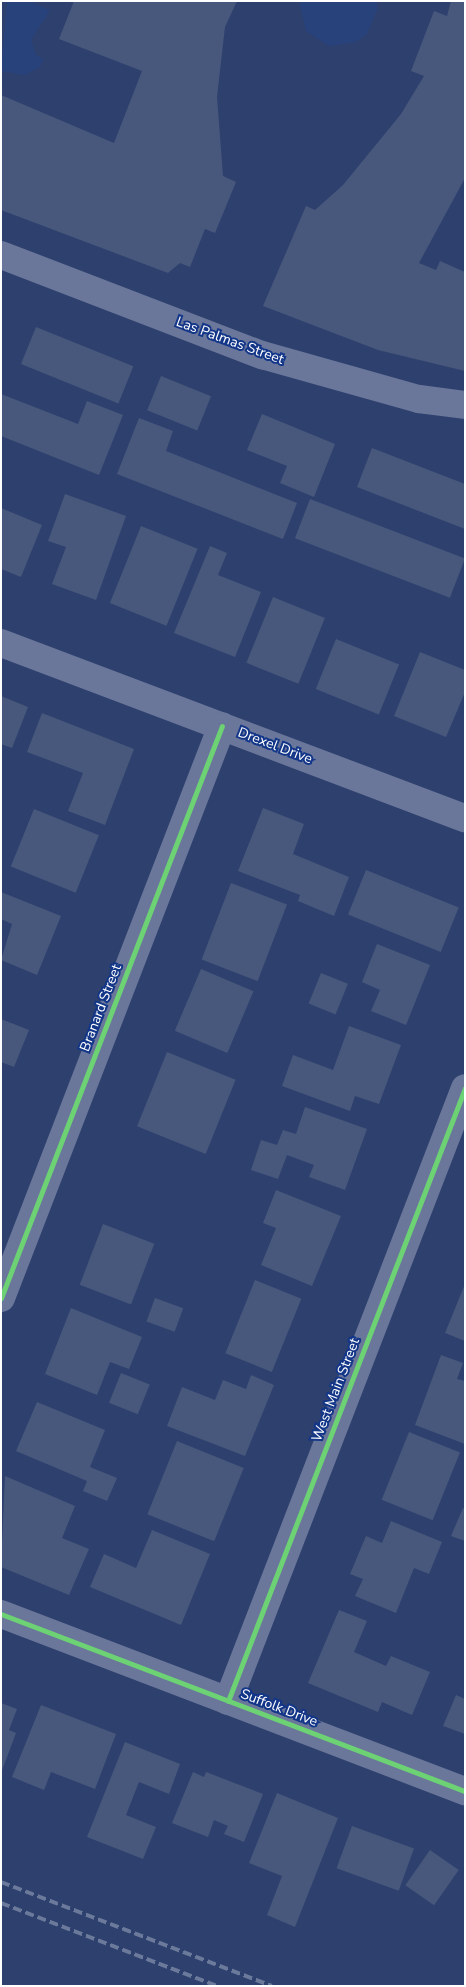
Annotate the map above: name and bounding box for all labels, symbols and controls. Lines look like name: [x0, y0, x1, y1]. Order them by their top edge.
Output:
street label: Las Palmas Street: [174, 314, 286, 368]
street label: Drexel Drive: [235, 724, 315, 768]
street label: Branard Street: [77, 962, 125, 1054]
street label: West Main Street: [309, 1336, 363, 1444]
street label: Suffolk Drive: [238, 1686, 320, 1730]

